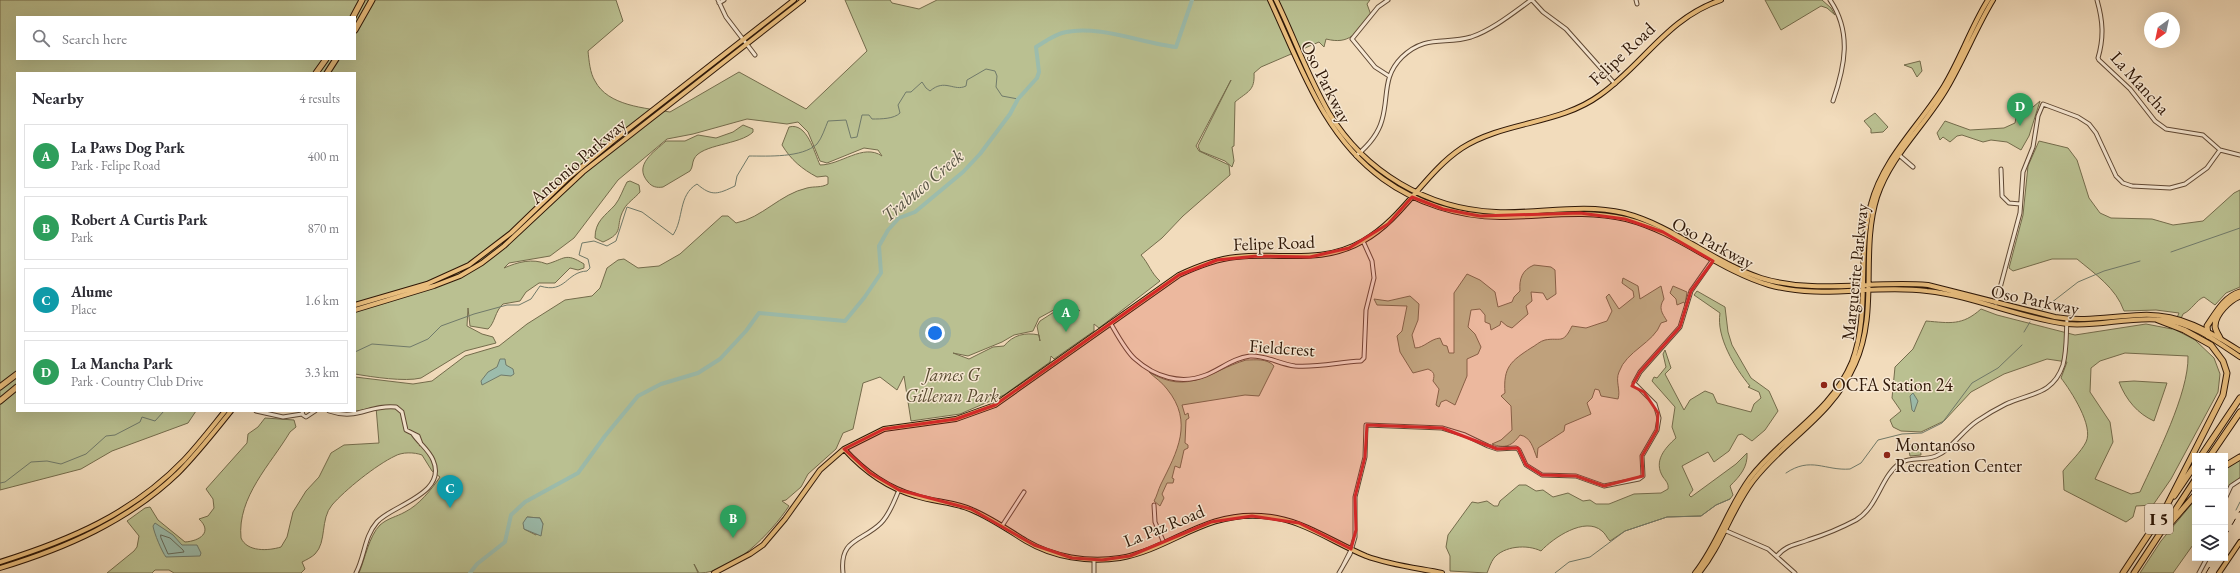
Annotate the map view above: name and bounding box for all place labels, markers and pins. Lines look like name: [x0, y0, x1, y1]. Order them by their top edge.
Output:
pin: D: [2007, 93, 2033, 126]
pin: A: [1053, 299, 1079, 332]
place label: OCFA Station 24: [1832, 373, 1953, 396]
marker: OCFA Station 24: [1819, 380, 1829, 390]
place label: Montanoso Recreation Center: [1895, 433, 2022, 477]
marker: Montanoso Recreation Center: [1882, 450, 1892, 460]
pin: C: [437, 475, 463, 508]
pin: B: [720, 505, 746, 538]

